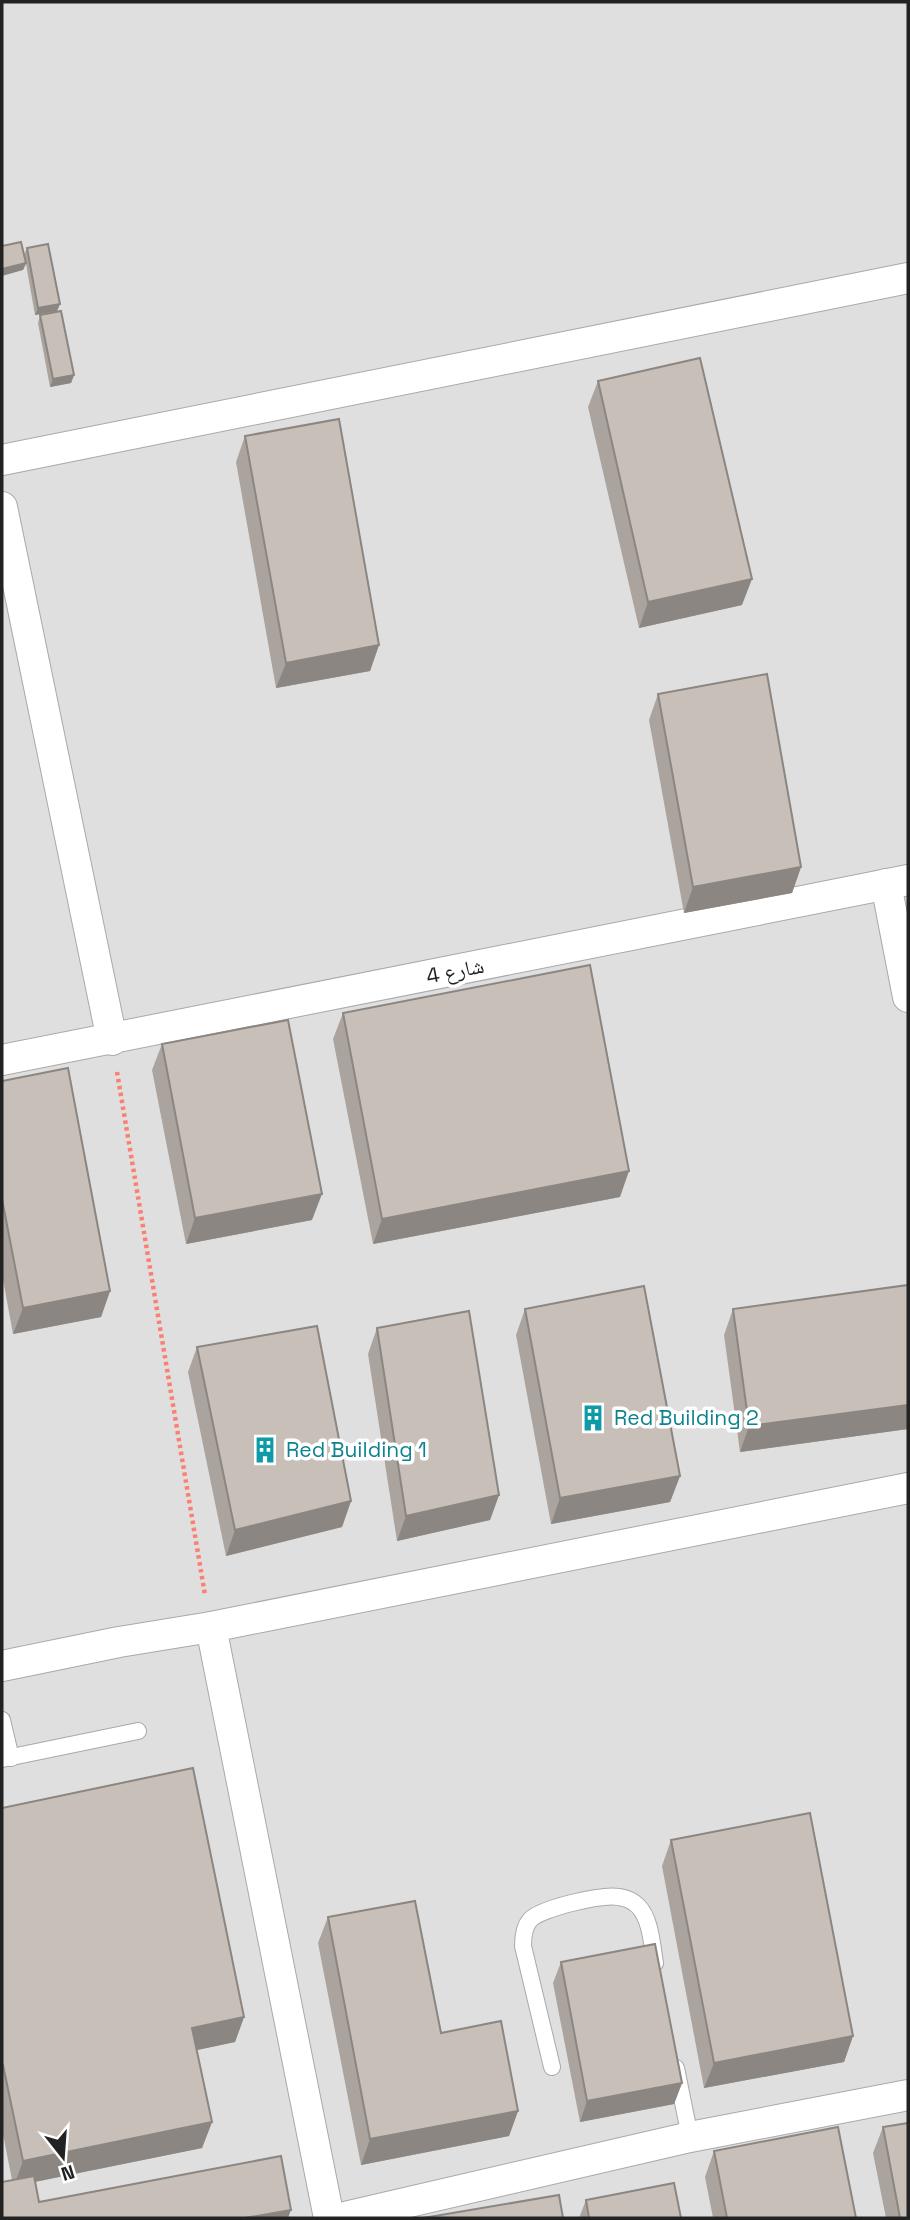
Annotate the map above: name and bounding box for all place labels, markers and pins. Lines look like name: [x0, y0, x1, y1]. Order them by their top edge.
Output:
building icon: Red Building 2: [578, 1403, 608, 1433]
place label: Red Building 2: [614, 1404, 759, 1431]
building icon: Red Building 1: [250, 1435, 280, 1465]
place label: Red Building 1: [286, 1436, 427, 1463]

